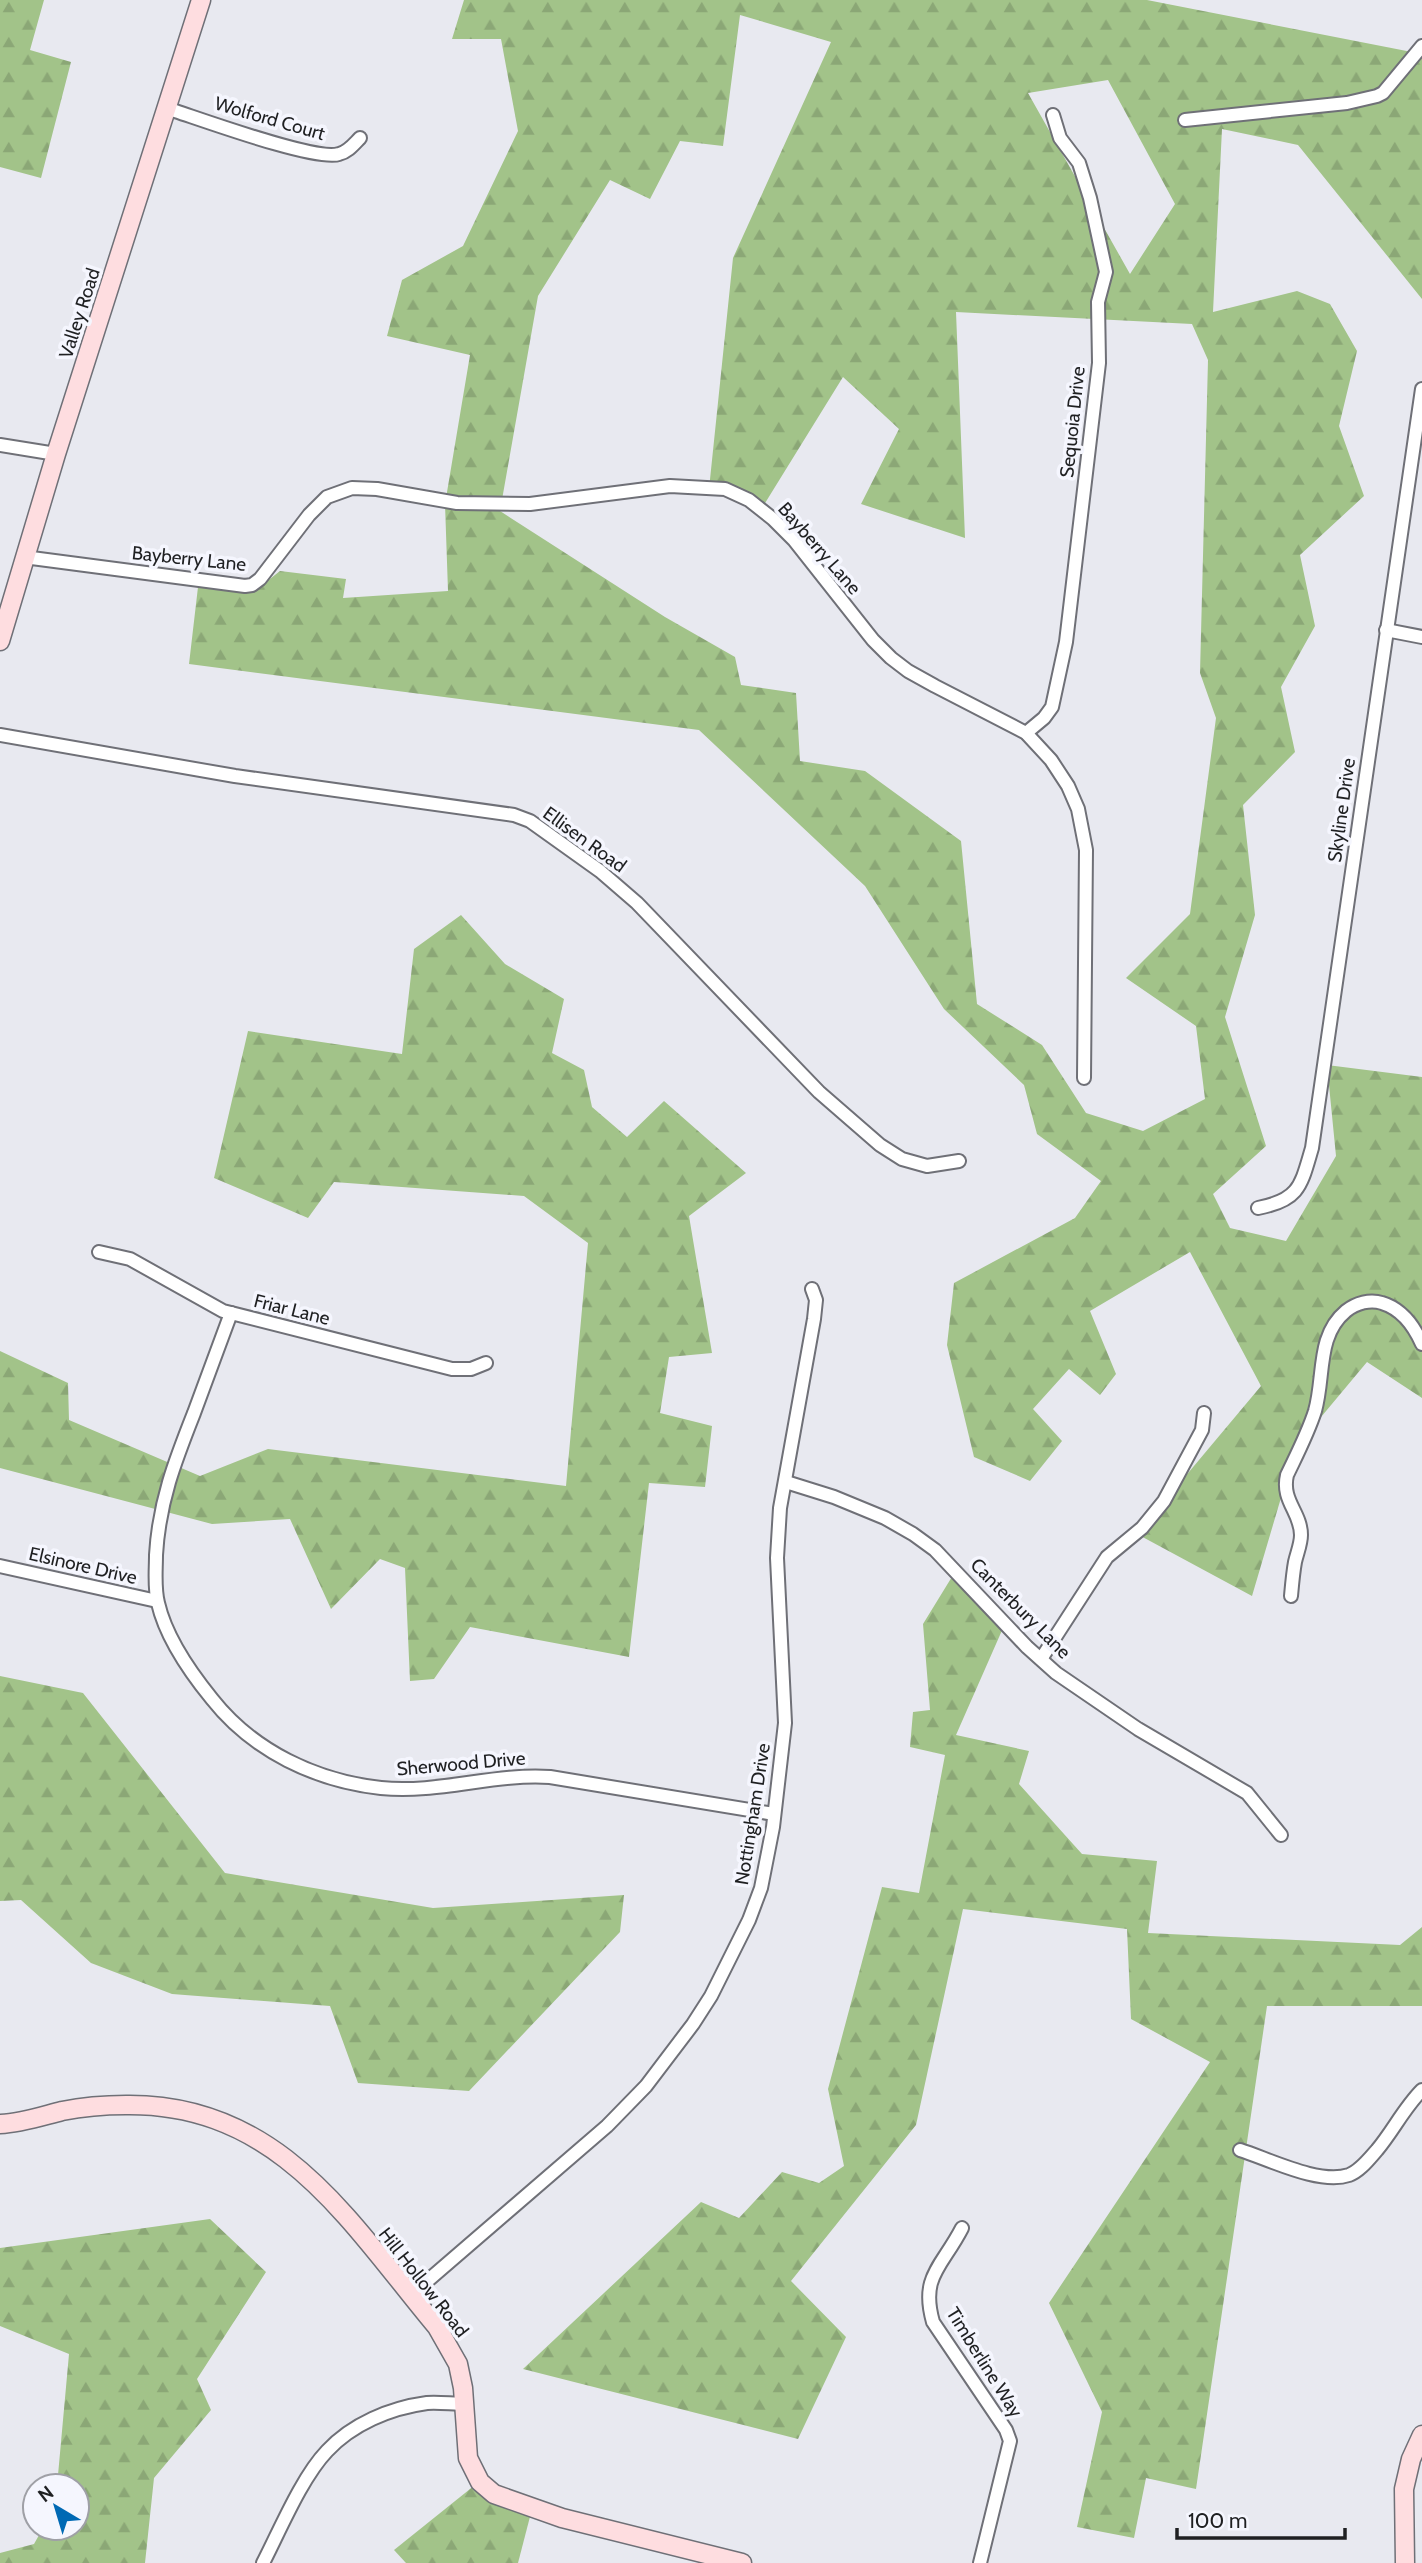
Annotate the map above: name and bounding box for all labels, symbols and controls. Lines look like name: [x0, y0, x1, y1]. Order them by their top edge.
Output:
street label: Wolford Court: [212, 92, 328, 145]
street label: Valley Road: [54, 265, 105, 361]
street label: Sequoia Drive: [1055, 365, 1090, 479]
street label: Bayberry Lane: [773, 497, 866, 599]
street label: Bayberry Lane: [131, 541, 248, 576]
street label: Skyline Drive: [1323, 756, 1360, 864]
street label: Ellisen Road: [539, 802, 631, 877]
street label: Friar Lane: [251, 1289, 333, 1330]
street label: Elsinore Drive: [27, 1542, 139, 1589]
street label: Canterbury Lane: [966, 1553, 1076, 1664]
street label: Nottingham Drive: [730, 1741, 775, 1887]
street label: Sherwood Drive: [396, 1746, 527, 1781]
street label: Hill Hollow Road: [374, 2223, 473, 2342]
street label: Timberline Way: [942, 2303, 1028, 2422]
north arrow: [21, 2472, 91, 2542]
text: N: [33, 2481, 58, 2507]
scale bar: [1177, 2496, 1345, 2540]
text: 100 m: [1188, 2508, 1247, 2533]

